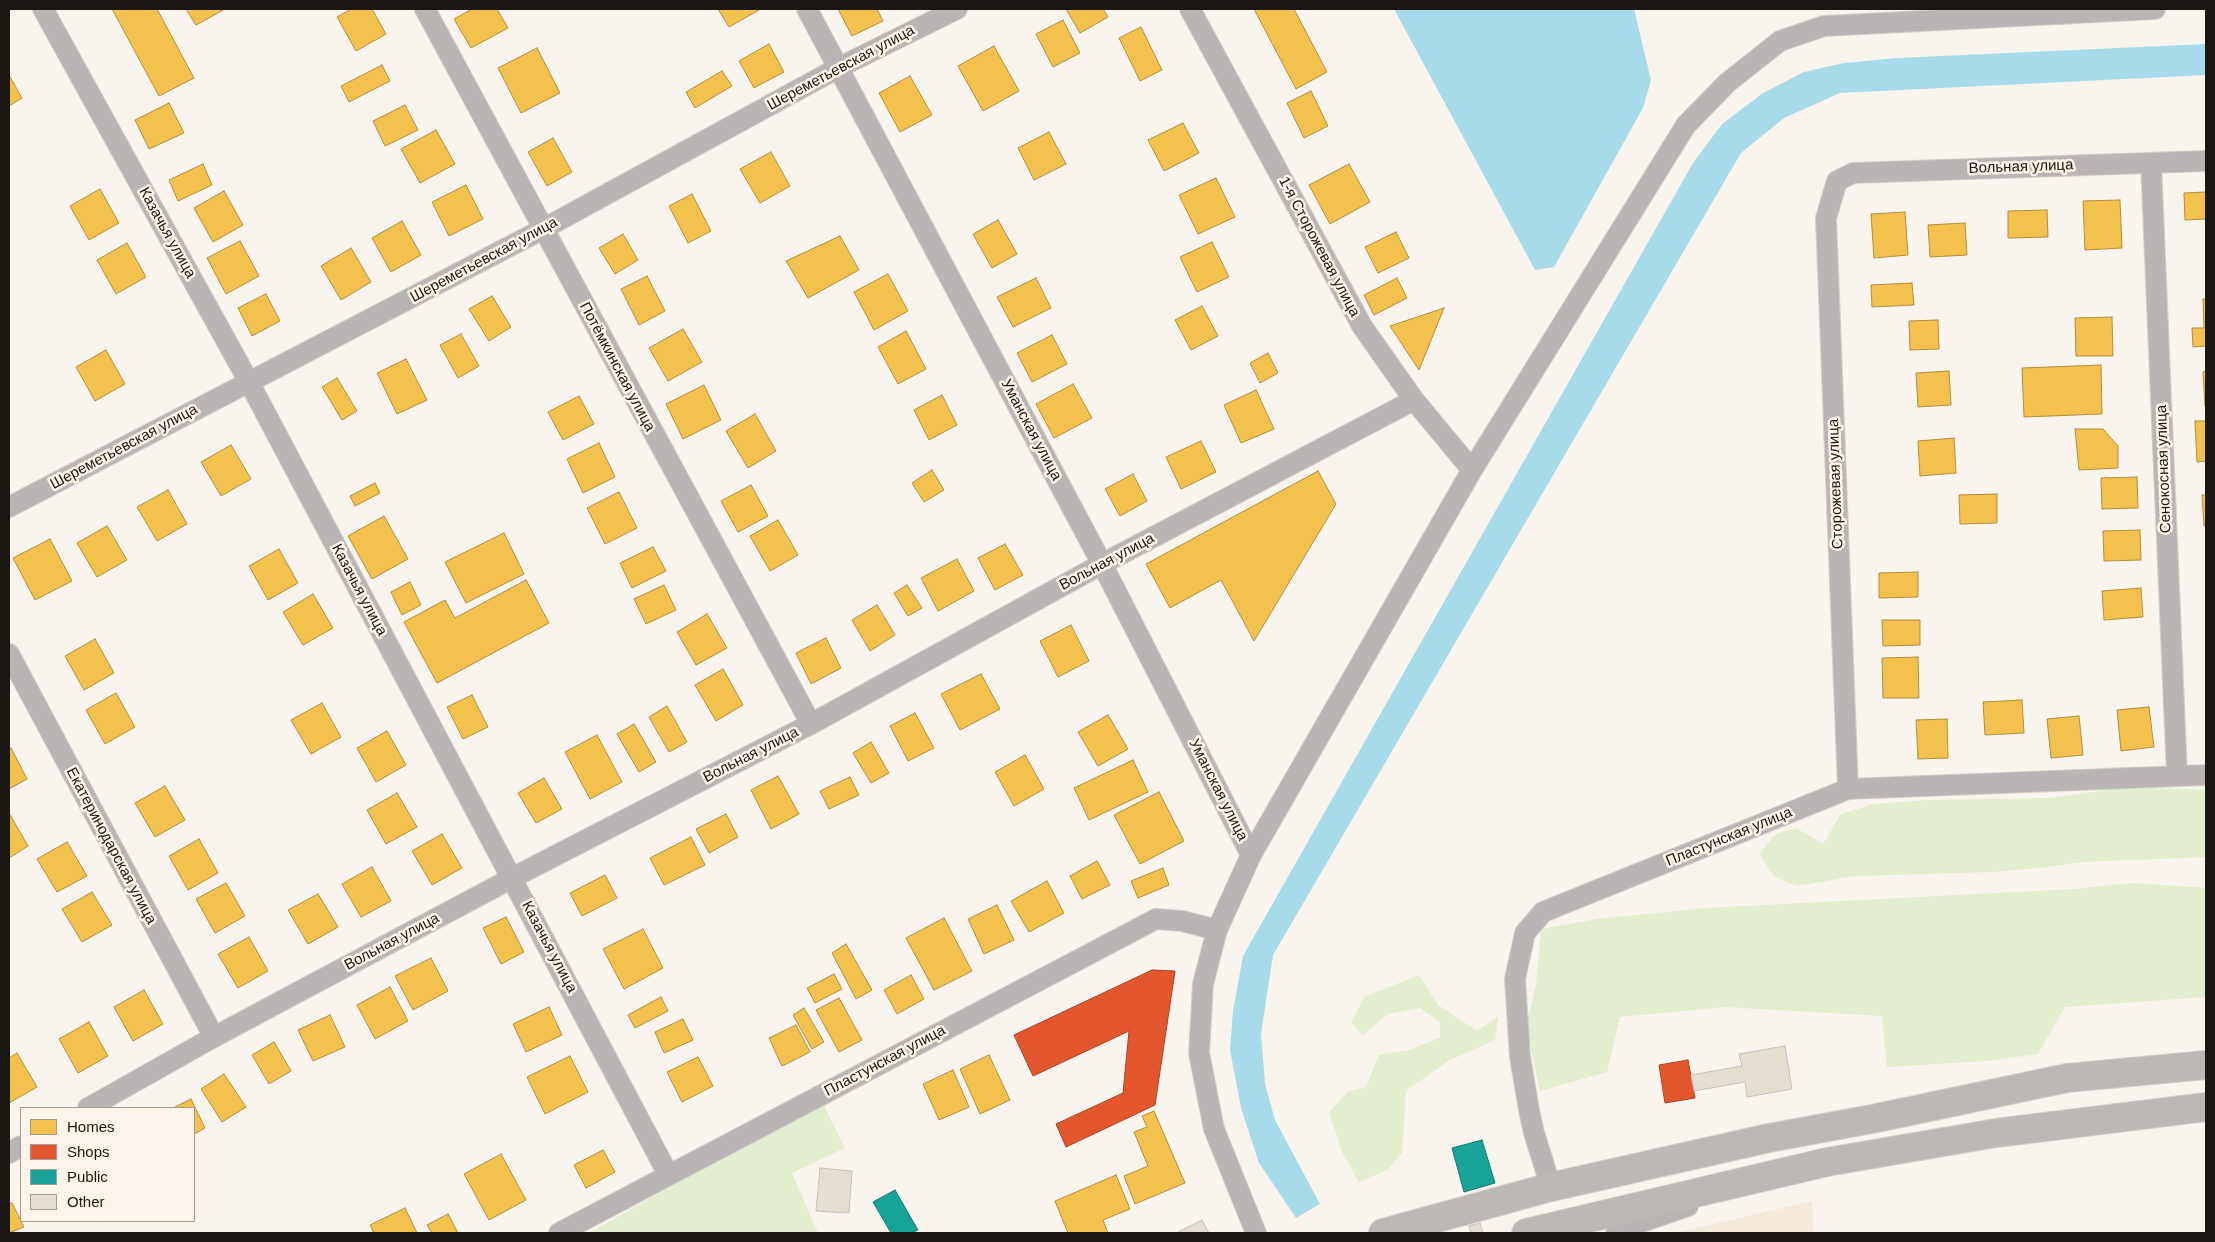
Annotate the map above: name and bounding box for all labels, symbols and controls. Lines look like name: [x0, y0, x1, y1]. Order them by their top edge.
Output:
street label: Шереметьевская улица: [764, 22, 918, 114]
street label: Вольная улица: [1968, 156, 2074, 178]
street label: 1-я Сторожевая улица: [1274, 174, 1364, 320]
street label: Казачья улица: [135, 184, 199, 282]
street label: Шереметьевская улица: [407, 214, 561, 306]
street label: Потёмкинская улица: [575, 299, 659, 435]
street label: Уманская улица: [997, 376, 1065, 484]
street label: Шереметьевская улица: [47, 401, 201, 493]
street label: Сенокосная улица: [2153, 404, 2175, 534]
street label: Сторожевая улица: [1825, 419, 1847, 549]
street label: Вольная улица: [1057, 529, 1157, 595]
street label: Казачья улица: [327, 541, 391, 639]
street label: Вольная улица: [700, 723, 802, 787]
street label: Уманская улица: [1185, 736, 1251, 844]
street label: Екатеринодарская улица: [62, 765, 160, 927]
street label: Пластунская улица: [1663, 803, 1795, 871]
street label: Казачья улица: [517, 898, 581, 996]
street label: Вольная улица: [342, 909, 442, 975]
street label: Пластунская улица: [821, 1021, 949, 1101]
legend: [20, 1107, 195, 1222]
text: Homes: [67, 1118, 115, 1135]
text: Shops: [67, 1143, 110, 1160]
text: Public: [67, 1168, 108, 1185]
text: Other: [67, 1193, 105, 1210]

